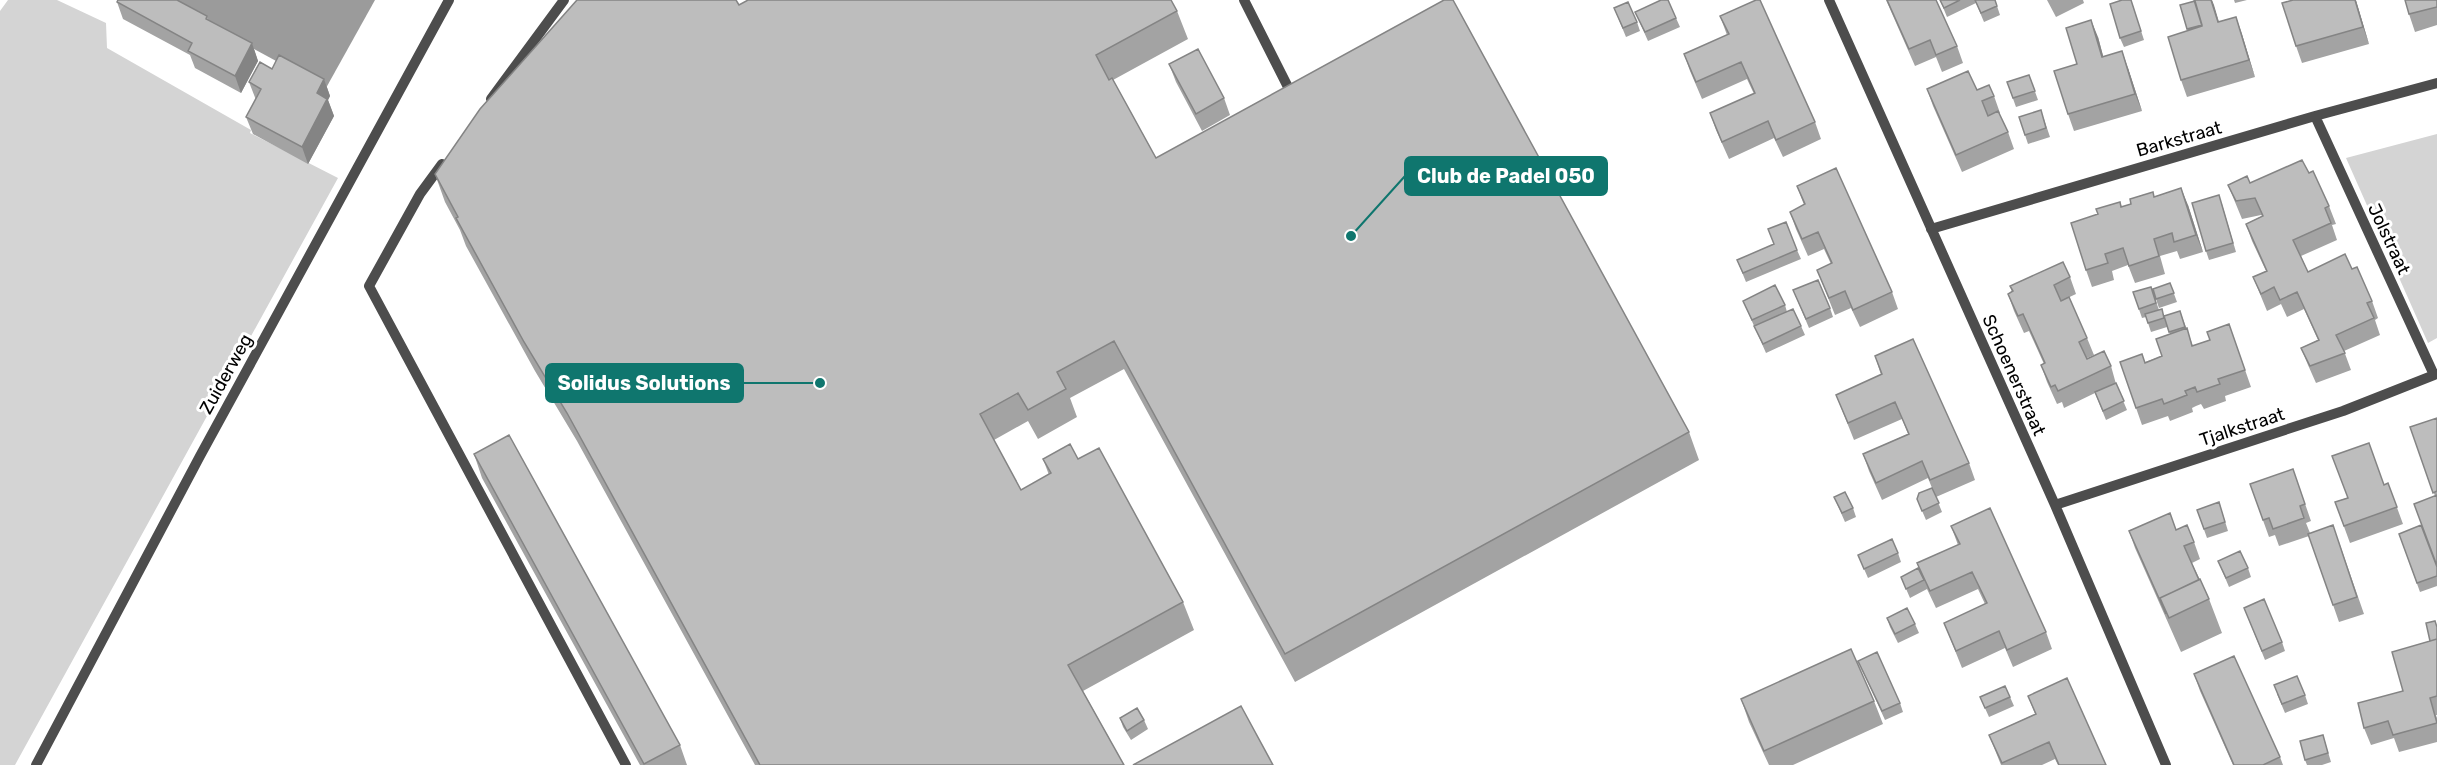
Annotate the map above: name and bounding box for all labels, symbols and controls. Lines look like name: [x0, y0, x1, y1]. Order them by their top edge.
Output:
street label: Barkstraat: [2134, 116, 2224, 162]
callout: Club de Padel 050: [1405, 157, 1607, 195]
text: Club de Padel 050: [1417, 164, 1595, 188]
street label: Jolstraat: [2363, 200, 2415, 278]
street label: Schoenerstraat: [1978, 311, 2050, 439]
street label: Zuiderweg: [195, 330, 257, 418]
callout: Solidus Solutions: [546, 364, 743, 402]
text: Solidus Solutions: [558, 371, 730, 395]
street label: Tjalkstraat: [2197, 403, 2287, 451]

